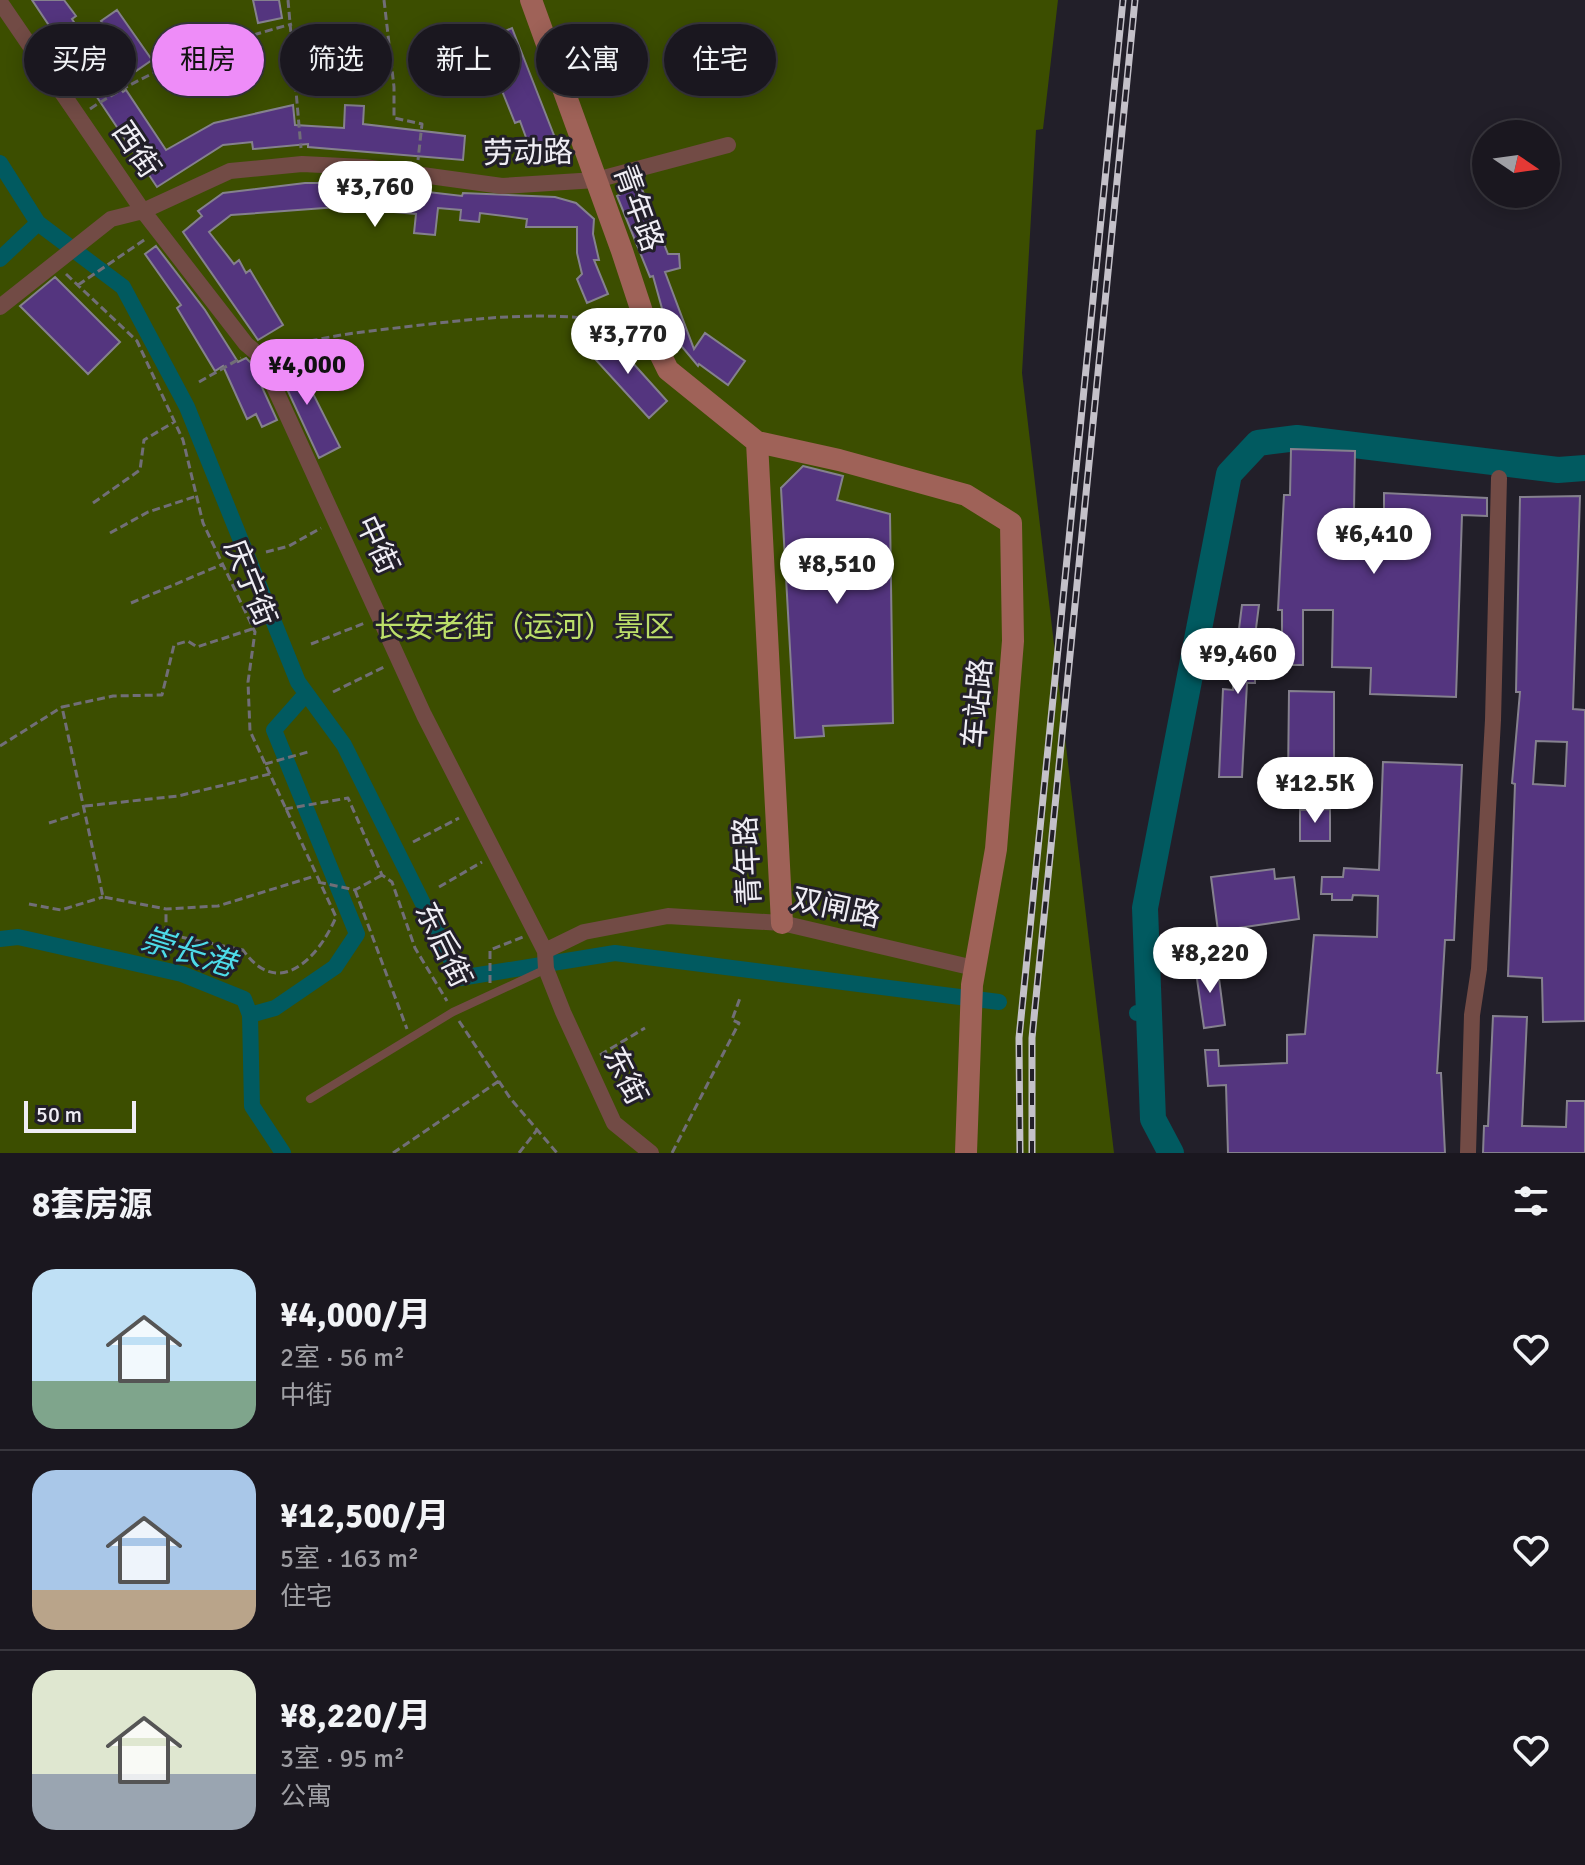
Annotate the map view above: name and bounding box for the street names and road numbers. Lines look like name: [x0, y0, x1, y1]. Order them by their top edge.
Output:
street label: 西街: [104, 115, 168, 185]
street label: 劳动路: [483, 134, 573, 172]
street label: 青年路: [605, 159, 671, 257]
street label: 中街: [348, 510, 406, 580]
street label: 庆宁街: [216, 534, 284, 632]
street label: 车站路: [956, 657, 1000, 749]
street label: 青年路: [727, 815, 769, 907]
street label: 双闸路: [788, 881, 884, 935]
street label: 东后街: [407, 896, 479, 994]
street label: 东街: [595, 1041, 655, 1111]

